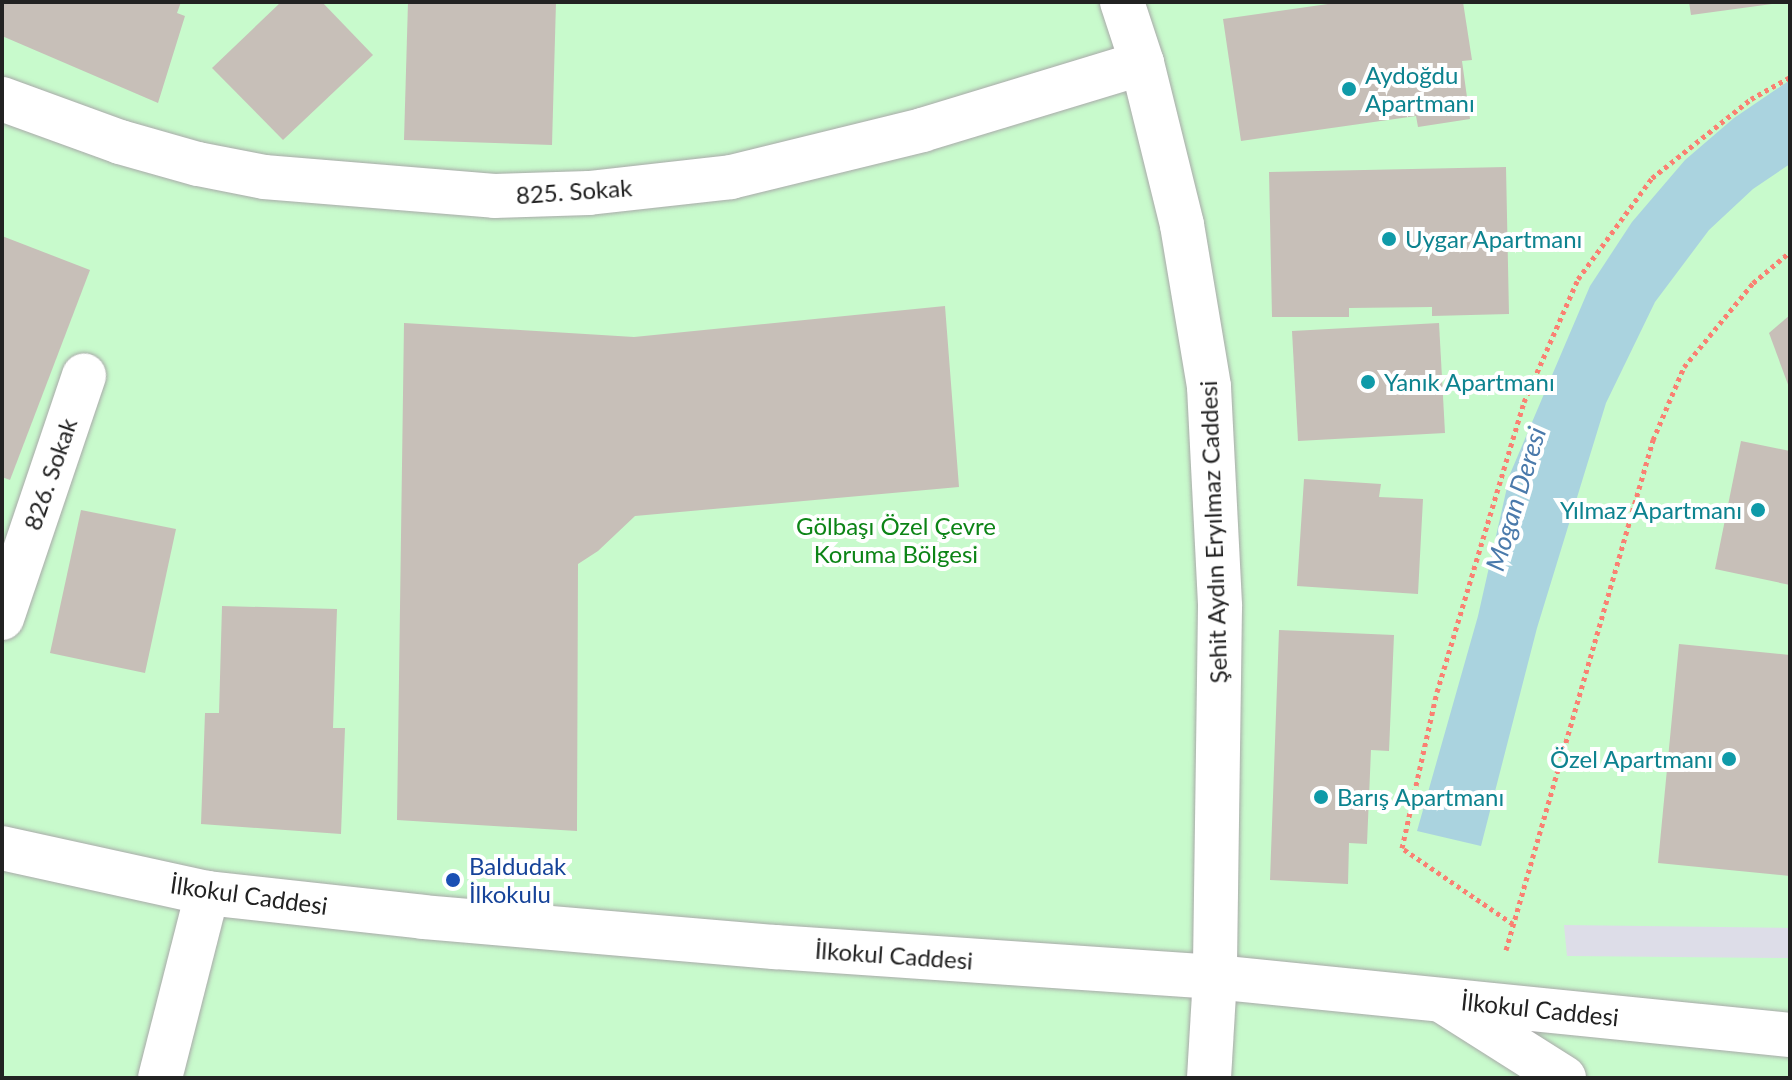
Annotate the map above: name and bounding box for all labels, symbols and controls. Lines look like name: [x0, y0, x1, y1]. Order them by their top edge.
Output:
place label: Aydoğdu Apartmanı: [1365, 61, 1475, 117]
marker: Aydoğdu Apartmanı: [1340, 80, 1358, 98]
street label: 825. Sokak: [515, 173, 633, 209]
place label: Uygar Apartmanı: [1405, 225, 1584, 253]
marker: Uygar Apartmanı: [1380, 230, 1398, 248]
place label: Yanık Apartmanı: [1384, 368, 1555, 396]
marker: Yanık Apartmanı: [1359, 373, 1377, 391]
street label: Şehit Aydın Eryılmaz Caddesi: [1193, 380, 1233, 684]
street label: 826. Sokak: [17, 414, 83, 534]
water label: Mogan Deresi: [1479, 423, 1553, 575]
place label: Yılmaz Apartmanı: [1559, 496, 1742, 524]
marker: Yılmaz Apartmanı: [1749, 501, 1767, 519]
park label: Gölbaşı Özel Çevre Koruma Bölgesi: [796, 512, 996, 568]
place label: Özel Apartmanı: [1549, 745, 1713, 773]
marker: Özel Apartmanı: [1720, 750, 1738, 768]
place label: Barış Apartmanı: [1337, 783, 1505, 811]
marker: Barış Apartmanı: [1312, 788, 1330, 806]
place label: Baldudak İlkokulu: [469, 852, 566, 908]
street label: İlkokul Caddesi: [169, 870, 329, 920]
marker: Baldudak İlkokulu: [444, 871, 462, 889]
street label: İlkokul Caddesi: [814, 935, 974, 975]
street label: İlkokul Caddesi: [1460, 986, 1620, 1032]

